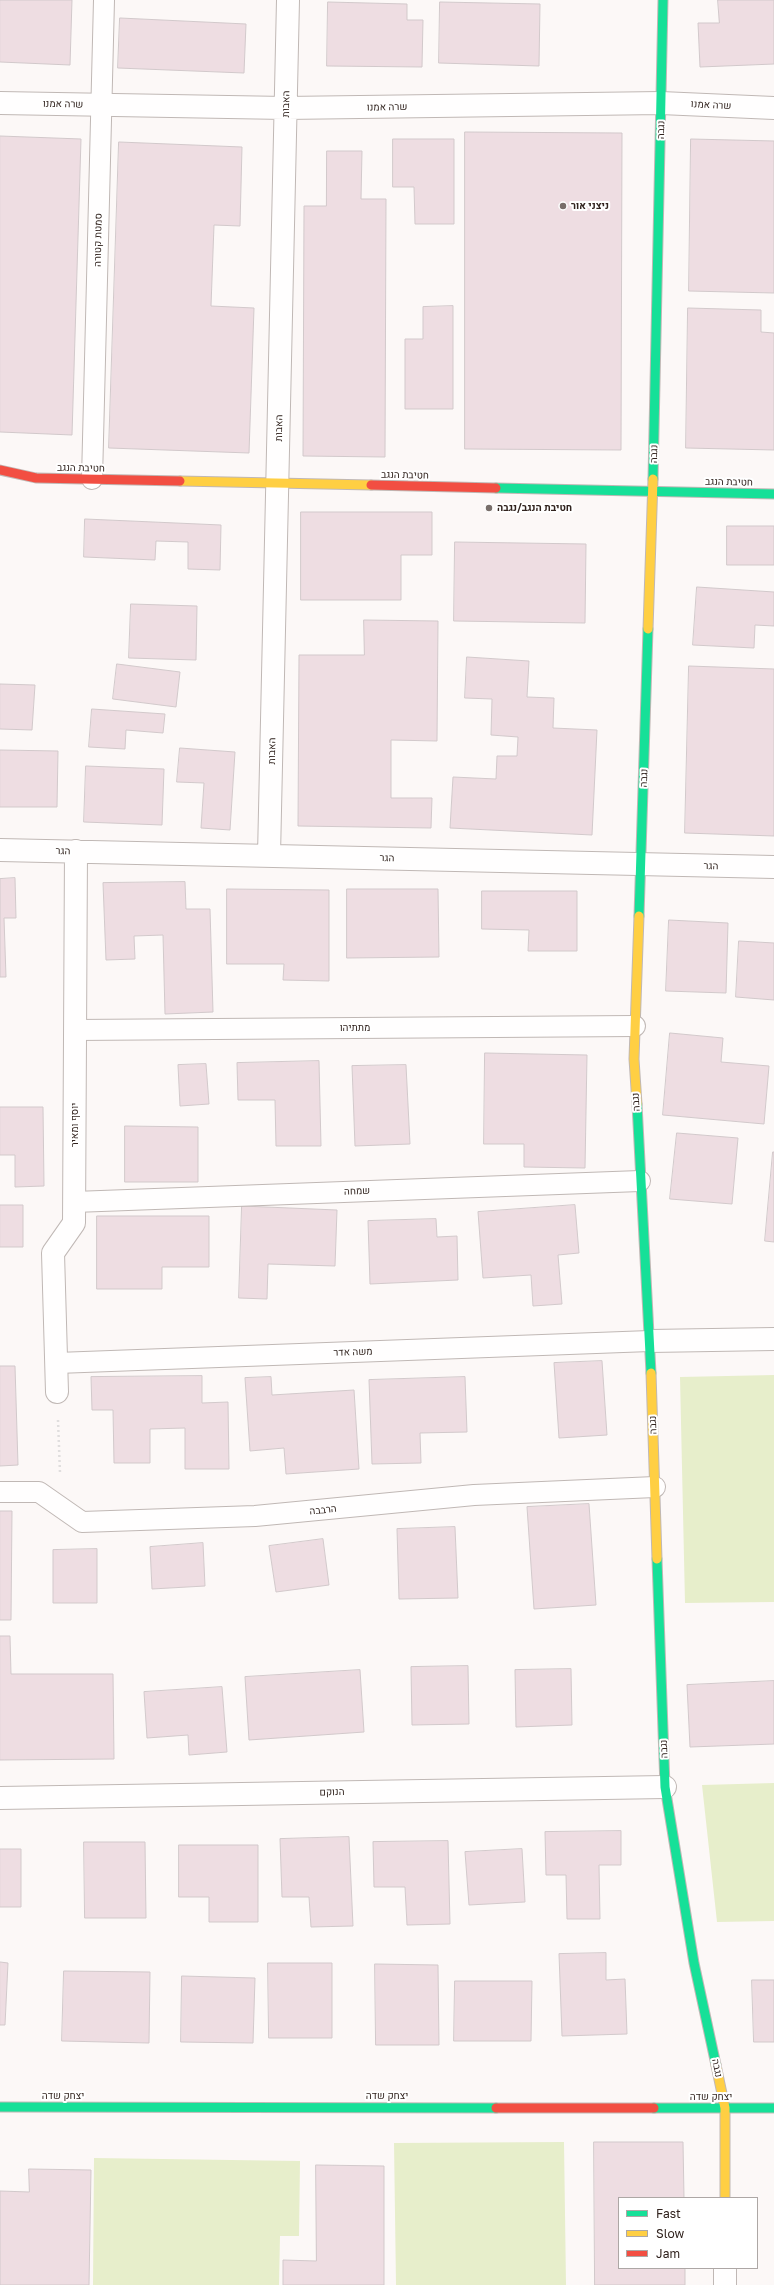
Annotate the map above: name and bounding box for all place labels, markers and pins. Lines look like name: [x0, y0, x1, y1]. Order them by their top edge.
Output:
place label: ניצני אור: [571, 200, 609, 212]
marker: ניצני אור: [558, 201, 568, 211]
place label: חטיבת הנגב/נגבה: [497, 502, 572, 514]
marker: חטיבת הנגב/נגבה: [484, 503, 494, 513]

